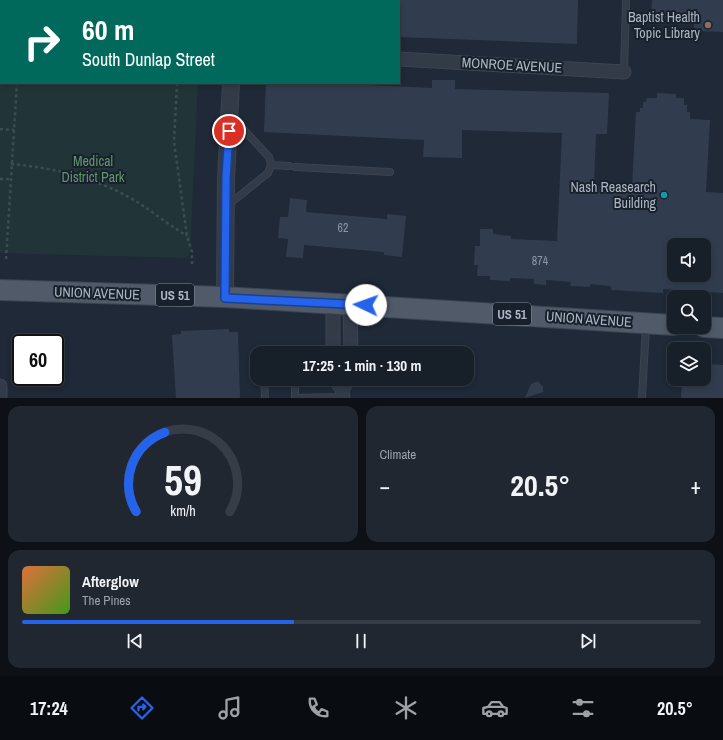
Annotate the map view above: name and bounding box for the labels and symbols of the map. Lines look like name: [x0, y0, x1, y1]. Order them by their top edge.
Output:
place label: Baptist Health Topic Library: [628, 8, 700, 42]
marker: Baptist Health Topic Library: [703, 20, 713, 30]
street label: MONROE AVENUE: [461, 53, 563, 77]
pin: [212, 114, 246, 148]
park label: Medical District Park: [61, 152, 125, 186]
place label: Nash Reasearch Building: [571, 178, 657, 212]
marker: Nash Reasearch Building: [659, 190, 669, 200]
house number: 62: [338, 220, 348, 236]
house number: 874: [532, 253, 549, 269]
street label: UNION AVENUE: [54, 283, 140, 303]
road number: US 51: [156, 284, 194, 306]
position arrow: [345, 284, 387, 326]
road number: US 51: [493, 303, 531, 325]
street label: UNION AVENUE: [546, 307, 632, 331]
speed limit sign: 60: [12, 334, 64, 386]

